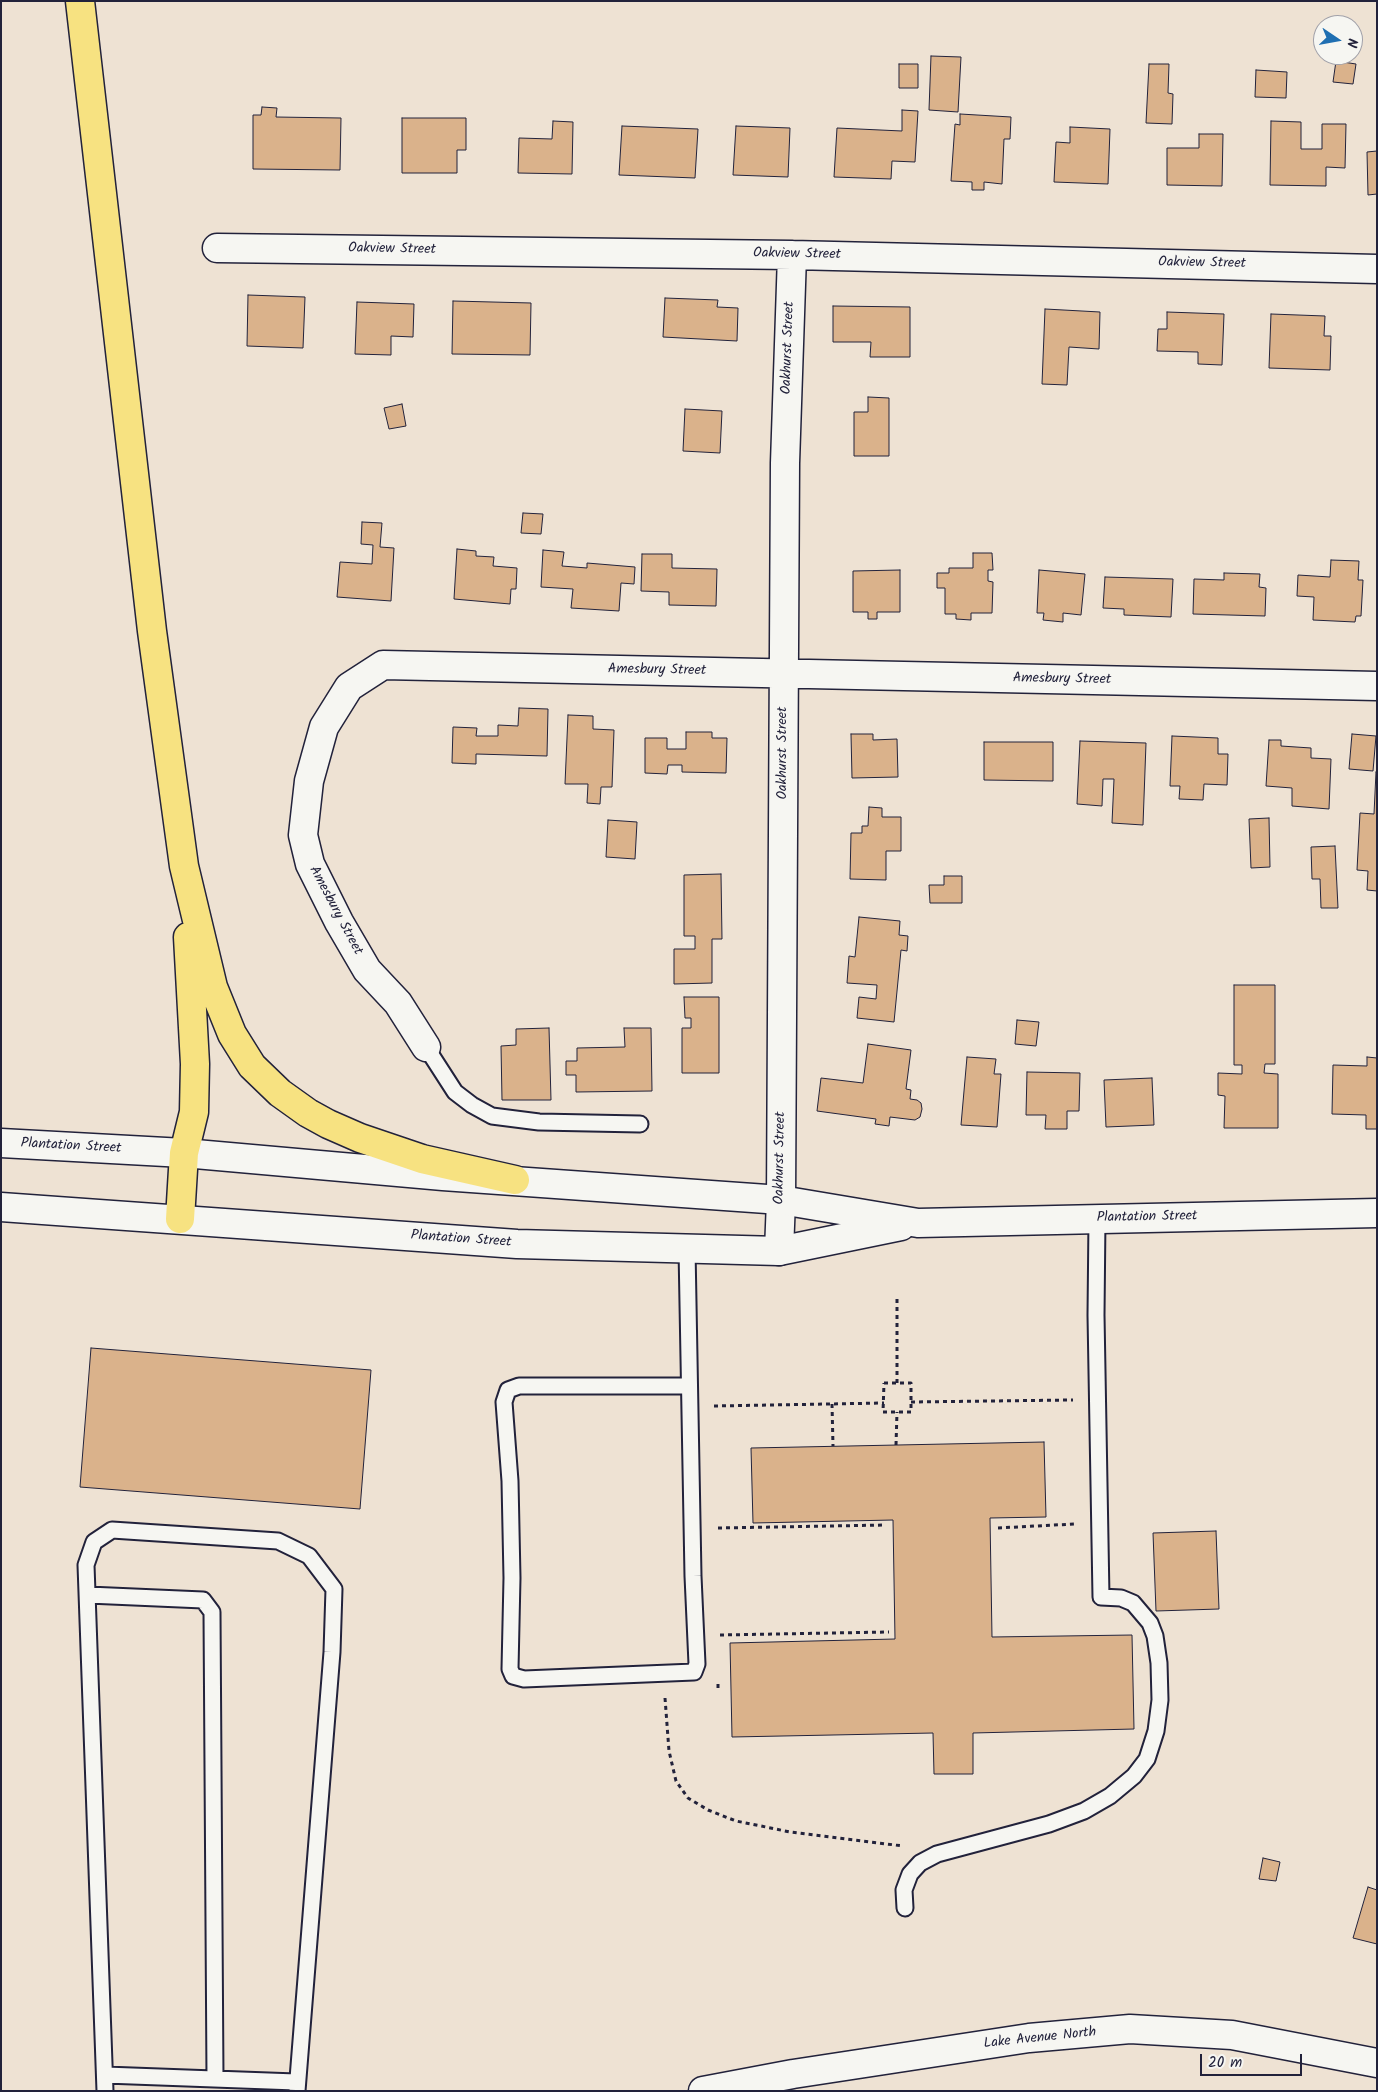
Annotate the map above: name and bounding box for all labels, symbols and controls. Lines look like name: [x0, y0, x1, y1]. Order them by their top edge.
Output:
north arrow: [1313, 15, 1363, 65]
text: N: [1340, 36, 1363, 50]
street label: Oakview Street: [348, 241, 436, 259]
street label: Oakview Street: [753, 246, 841, 264]
street label: Oakview Street: [1158, 255, 1246, 273]
street label: Oakhurst Street: [779, 301, 799, 395]
street label: Amesbury Street: [608, 662, 706, 680]
street label: Amesbury Street: [1013, 671, 1111, 689]
street label: Oakhurst Street: [776, 706, 792, 800]
street label: Amesbury Street: [305, 864, 365, 958]
street label: Oakhurst Street: [772, 1111, 790, 1205]
street label: Plantation Street: [20, 1136, 122, 1158]
street label: Plantation Street: [1097, 1209, 1197, 1227]
street label: Plantation Street: [410, 1228, 512, 1252]
street label: Lake Avenue North: [983, 2025, 1097, 2053]
scale bar: [1203, 2044, 1306, 2076]
text: 20 m: [1208, 2051, 1242, 2075]

